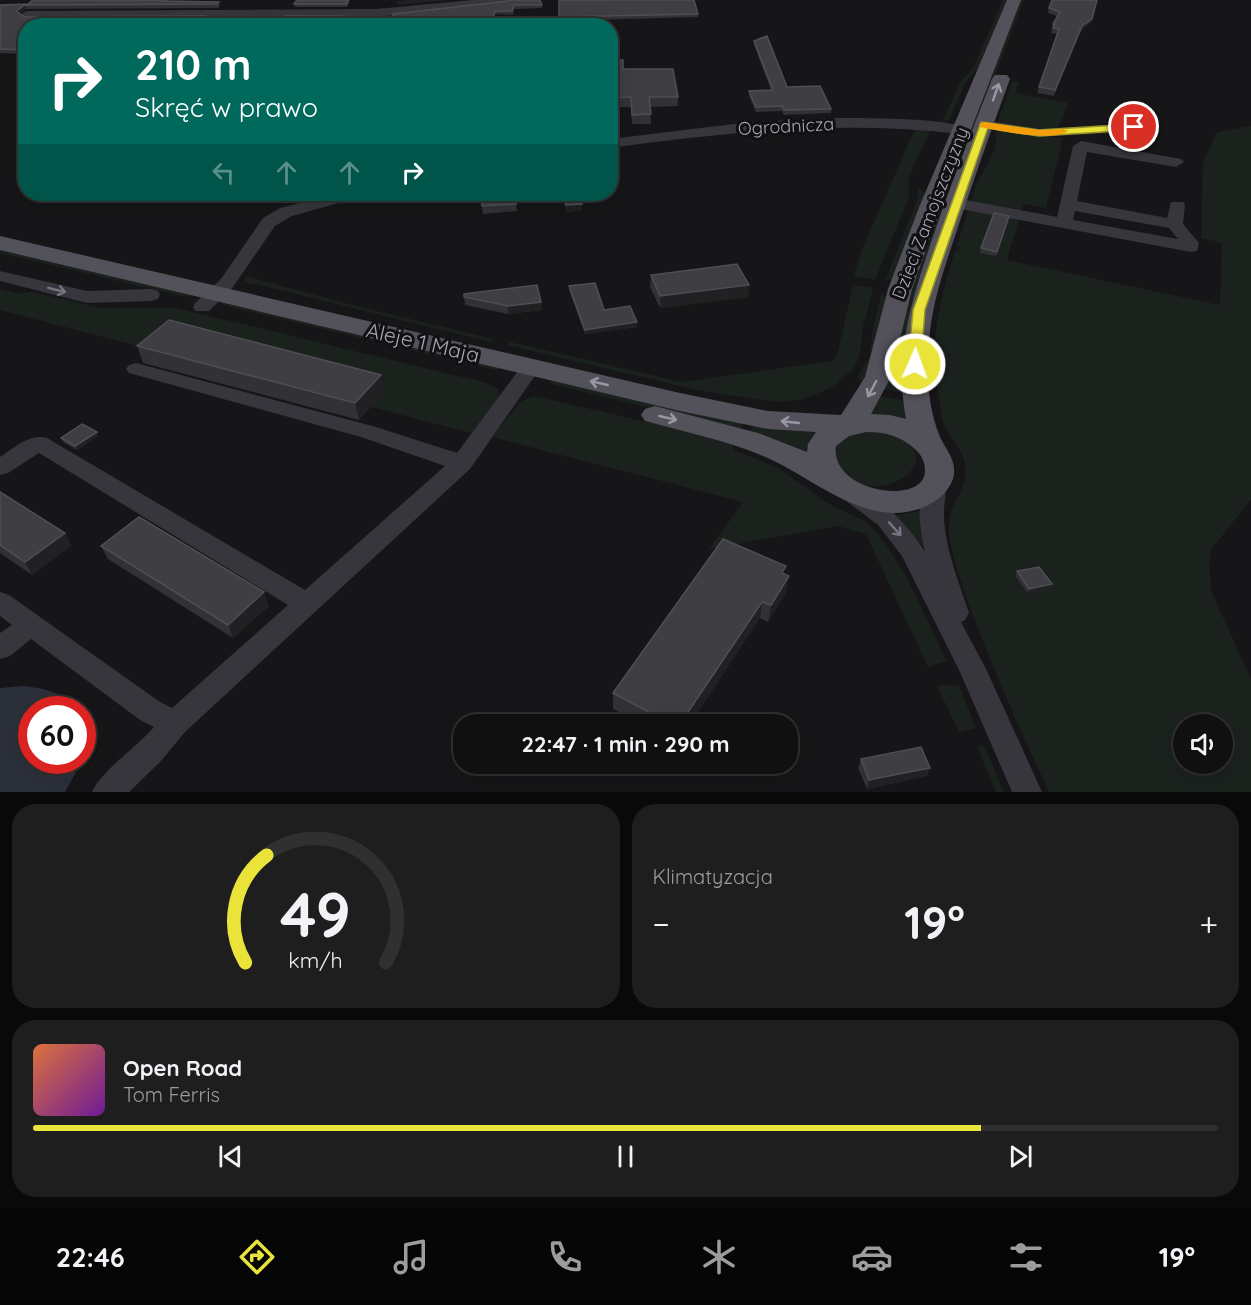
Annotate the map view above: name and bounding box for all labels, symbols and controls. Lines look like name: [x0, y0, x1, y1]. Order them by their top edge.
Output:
text: 210 m: [135, 38, 252, 91]
icon: right: [36, 42, 114, 120]
one-way arrow: [992, 83, 1003, 102]
text: Skręć w prawo: [135, 90, 318, 124]
pin: [1108, 101, 1159, 152]
icon: arrive: [1117, 110, 1150, 143]
street label: Ogrodnicza: [737, 112, 835, 140]
street label: Dzieci Zamojszczyzny: [887, 124, 973, 302]
icon: left: [207, 156, 240, 189]
icon: ahead: [270, 156, 303, 189]
icon: ahead: [333, 156, 366, 189]
icon: right: [396, 156, 429, 189]
one-way arrow: [47, 284, 66, 296]
street label: Aleje 1 Maja: [364, 316, 482, 368]
position arrow: [883, 332, 947, 396]
one-way arrow: [590, 377, 609, 389]
one-way arrow: [865, 380, 877, 398]
one-way arrow: [658, 413, 677, 424]
one-way arrow: [781, 417, 801, 428]
one-way arrow: [888, 521, 902, 536]
speed limit sign: 60: [18, 696, 96, 774]
map controls: [1173, 714, 1233, 774]
button: sound: [1173, 714, 1233, 774]
text: 22:47 · 1 min · 290 m: [521, 730, 730, 758]
text: Klimatyzacja: [653, 864, 773, 889]
text: 49: [280, 875, 351, 953]
text: 19°: [904, 894, 965, 950]
text: −: [653, 903, 670, 944]
text: +: [1199, 903, 1218, 944]
text: km/h: [289, 947, 343, 973]
text: Open Road: [123, 1054, 242, 1082]
text: Tom Ferris: [123, 1082, 220, 1107]
icon: previous: [214, 1140, 247, 1173]
icon: pause: [609, 1140, 642, 1173]
icon: next: [1004, 1140, 1037, 1173]
icon: directions: [236, 1236, 278, 1278]
icon: music: [390, 1236, 432, 1278]
icon: phone: [544, 1236, 586, 1278]
icon: climate: [698, 1236, 740, 1278]
icon: car: [851, 1236, 893, 1278]
icon: filters: [1005, 1236, 1047, 1278]
text: 22:46: [56, 1240, 125, 1274]
text: 19°: [1159, 1240, 1195, 1274]

